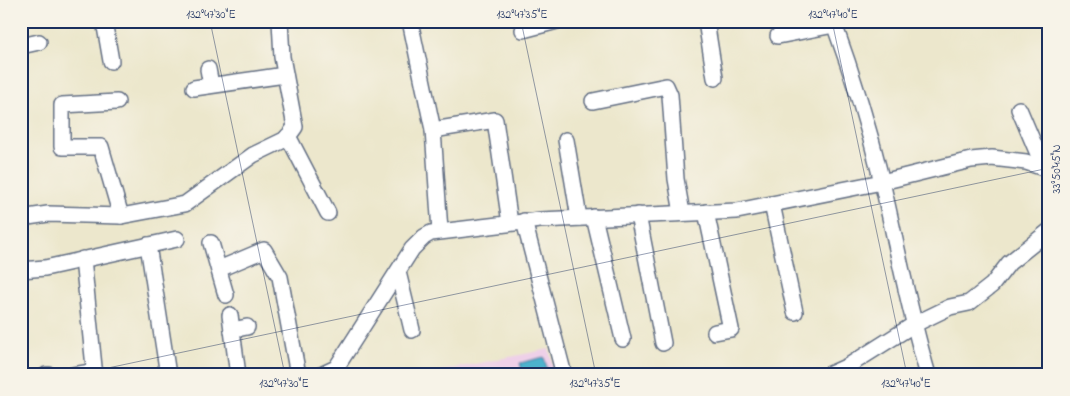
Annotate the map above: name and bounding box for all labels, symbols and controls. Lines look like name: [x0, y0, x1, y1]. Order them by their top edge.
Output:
text: 132°47'30"E: [186, 6, 236, 24]
text: 132°47'35"E: [496, 6, 548, 24]
text: 132°47'40"E: [808, 6, 858, 24]
text: 33°50'45"N: [1048, 144, 1066, 194]
text: 132°47'30"E: [259, 375, 309, 393]
text: 132°47'35"E: [569, 375, 621, 393]
text: 132°47'40"E: [881, 375, 931, 393]

